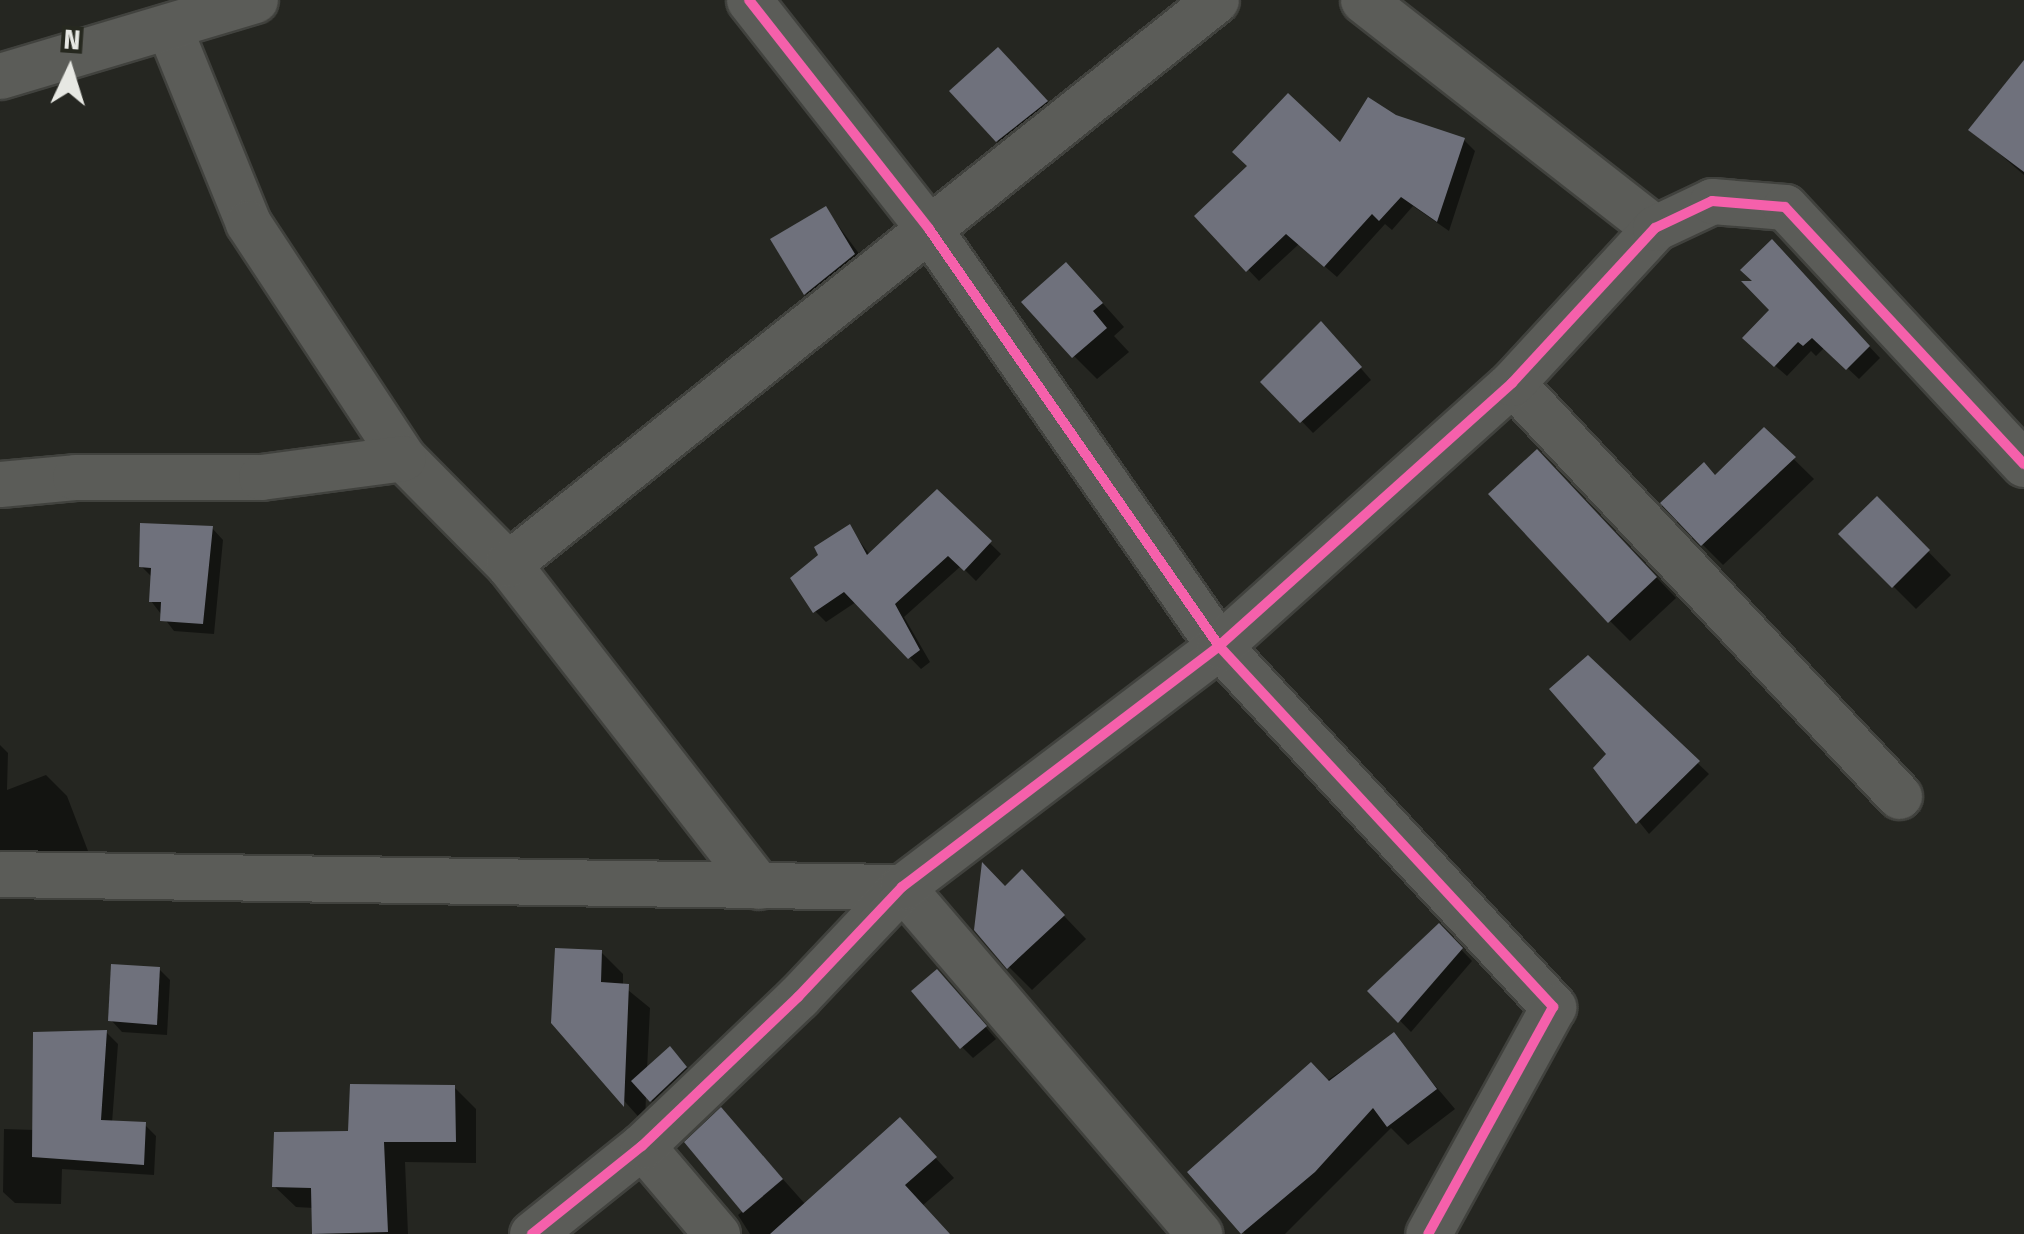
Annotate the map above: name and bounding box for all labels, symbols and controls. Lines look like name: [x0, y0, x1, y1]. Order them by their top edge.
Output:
north arrow: [20, 20, 120, 120]
text: N: [63, 23, 82, 57]

